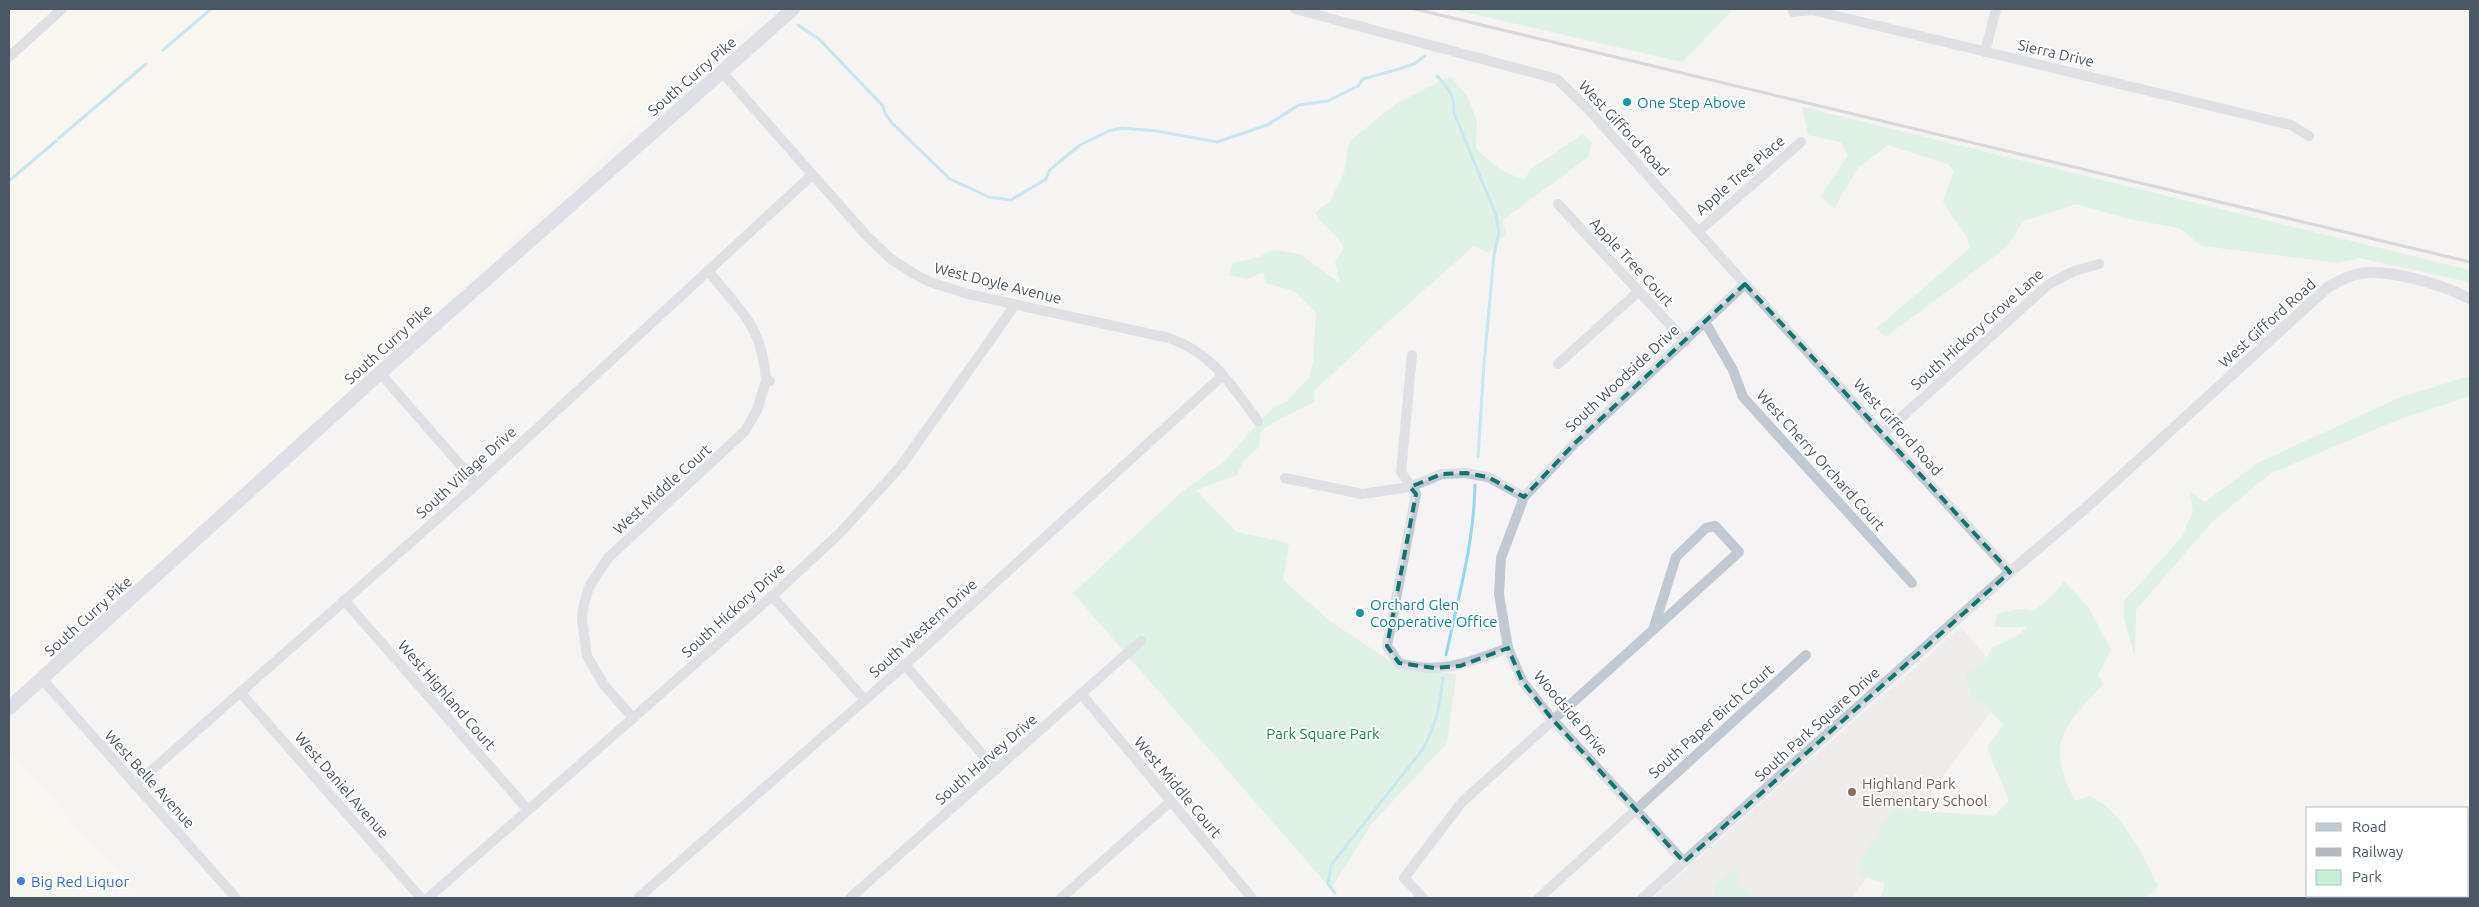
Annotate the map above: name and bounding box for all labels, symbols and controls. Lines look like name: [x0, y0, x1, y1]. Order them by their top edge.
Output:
street label: South Curry Pike: [644, 33, 740, 119]
street label: Sierra Drive: [2016, 36, 2096, 70]
street label: West Gifford Road: [1575, 77, 1673, 179]
place label: One Step Above: [1637, 94, 1746, 111]
marker: One Step Above: [1621, 96, 1633, 108]
street label: Apple Tree Place: [1692, 132, 1788, 218]
street label: Apple Tree Court: [1587, 214, 1677, 310]
street label: West Doyle Avenue: [933, 259, 1063, 307]
street label: South Hickory Grove Lane: [1907, 265, 2047, 393]
street label: West Gifford Road: [2215, 275, 2319, 371]
street label: South Curry Pike: [341, 300, 435, 388]
street label: South Woodside Drive: [1562, 321, 1682, 435]
street label: West Gifford Road: [1850, 375, 1946, 479]
street label: West Cherry Orchard Court: [1754, 386, 1889, 534]
street label: South Village Drive: [413, 423, 519, 521]
street label: West Middle Court: [610, 441, 714, 537]
street label: South Hickory Drive: [678, 559, 788, 661]
street label: South Curry Pike: [41, 572, 135, 660]
street label: South Western Drive: [866, 575, 980, 681]
place label: Orchard Glen Cooperative Office: [1370, 596, 1498, 630]
marker: Orchard Glen Cooperative Office: [1354, 607, 1366, 619]
street label: West Highland Court: [395, 637, 499, 753]
street label: South Paper Birch Court: [1645, 661, 1777, 781]
street label: South Park Square Drive: [1751, 663, 1883, 785]
street label: Woodside Drive: [1530, 667, 1612, 759]
street label: South Harvey Drive: [932, 710, 1040, 808]
park label: Park Square Park: [1266, 725, 1380, 742]
street label: West Belle Avenue: [102, 727, 198, 831]
street label: West Daniel Avenue: [291, 729, 393, 841]
street label: West Middle Court: [1131, 733, 1225, 841]
place label: Highland Park Elementary School: [1862, 775, 1988, 809]
marker: Highland Park Elementary School: [1846, 786, 1858, 798]
legend: [2306, 807, 2469, 897]
text: Road: [2352, 818, 2387, 835]
text: Railway: [2352, 843, 2403, 860]
text: Park: [2352, 868, 2382, 885]
place label: Big Red Liquor: [31, 873, 129, 890]
marker: Big Red Liquor: [15, 875, 27, 887]

